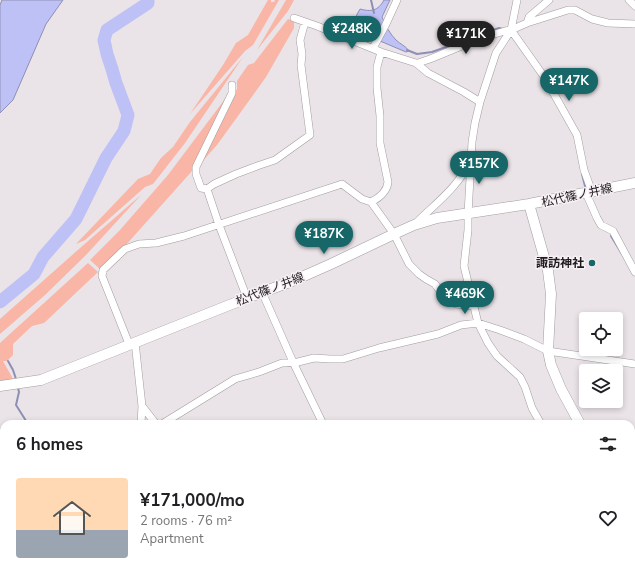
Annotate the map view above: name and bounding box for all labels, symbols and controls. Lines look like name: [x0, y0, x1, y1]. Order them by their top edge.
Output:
pin: ¥248K: [324, 16, 380, 50]
text: ¥248K: [332, 20, 372, 38]
pin: ¥171K: [438, 21, 494, 55]
text: ¥171K: [446, 25, 486, 43]
pin: ¥147K: [541, 68, 597, 102]
text: ¥147K: [549, 72, 589, 90]
pin: ¥157K: [451, 151, 507, 185]
text: ¥157K: [459, 155, 499, 173]
street label: 松代篠ノ井線: [540, 180, 614, 210]
pin: ¥187K: [296, 221, 352, 255]
text: ¥187K: [304, 225, 344, 243]
place label: 諏訪神社: [536, 255, 584, 271]
marker: 諏訪神社: [587, 258, 597, 268]
street label: 松代篠ノ井線: [234, 269, 306, 309]
pin: ¥469K: [437, 281, 493, 315]
text: ¥469K: [445, 285, 485, 303]
map controls: [579, 312, 623, 408]
button: locate: [579, 312, 623, 356]
button: layers: [579, 364, 623, 408]
text: 6 homes: [16, 433, 83, 456]
icon: filters: [597, 433, 619, 455]
text: ¥171,000/mo: [140, 489, 245, 512]
icon: home: [48, 494, 96, 542]
icon: heart: [597, 507, 619, 529]
text: 2 rooms · 76 m²: [140, 512, 232, 530]
text: Apartment: [140, 530, 203, 548]

